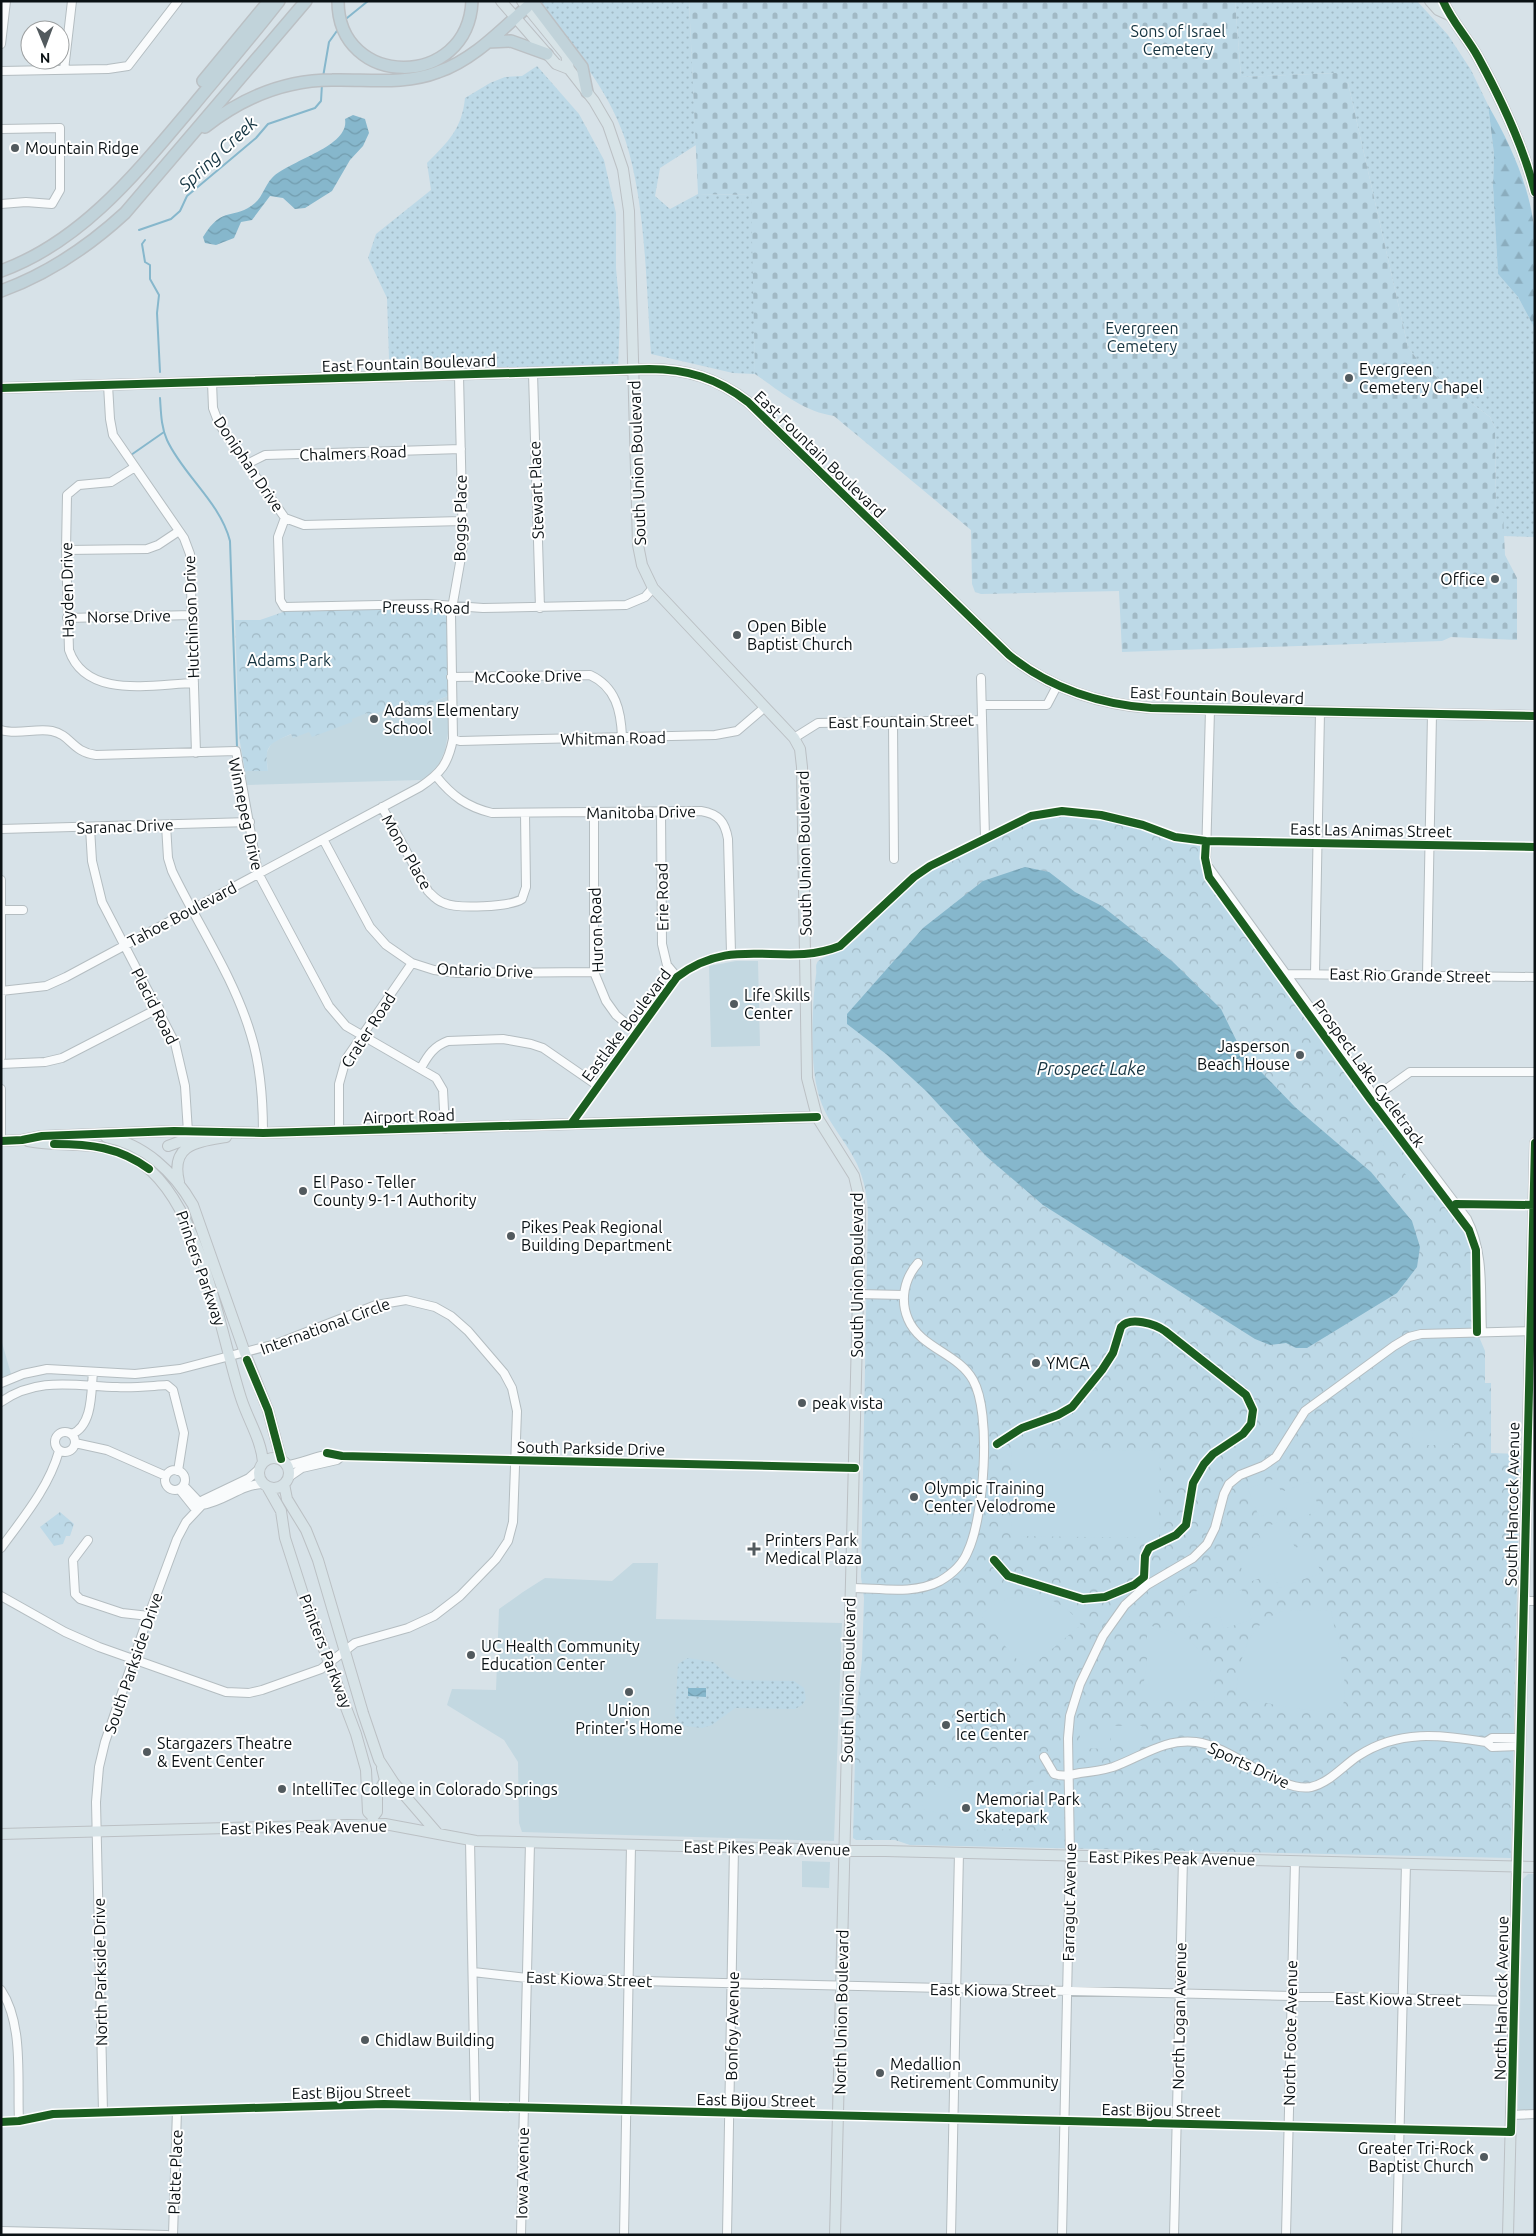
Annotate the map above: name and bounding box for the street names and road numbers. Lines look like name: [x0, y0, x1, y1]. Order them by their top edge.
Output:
street label: East Fountain Boulevard: [322, 351, 496, 375]
street label: South Union Boulevard: [625, 380, 649, 546]
street label: East Fountain Boulevard: [751, 387, 889, 521]
street label: Doniphan Drive: [210, 413, 288, 515]
street label: Stewart Place: [525, 441, 547, 539]
street label: Chalmers Road: [299, 442, 407, 464]
street label: Boggs Place: [450, 474, 470, 562]
street label: Hayden Drive: [57, 542, 77, 638]
street label: Hutchinson Drive: [180, 555, 202, 679]
street label: Preuss Road: [382, 597, 470, 617]
street label: Norse Drive: [87, 606, 171, 626]
street label: McCooke Drive: [474, 666, 582, 686]
street label: East Fountain Boulevard: [1130, 683, 1304, 707]
street label: East Fountain Street: [828, 711, 975, 731]
street label: Whitman Road: [560, 728, 666, 748]
street label: Winnepeg Drive: [225, 756, 267, 872]
street label: South Union Boulevard: [794, 770, 814, 936]
street label: Manitoba Drive: [586, 802, 696, 822]
street label: Mono Place: [378, 811, 436, 893]
street label: Saranac Drive: [76, 815, 174, 837]
street label: East Las Animas Street: [1290, 820, 1453, 840]
street label: Erie Road: [652, 863, 672, 931]
street label: Tahoe Boulevard: [125, 878, 239, 950]
street label: Huron Road: [586, 887, 606, 973]
street label: Ontario Drive: [436, 959, 534, 981]
street label: Placid Road: [128, 965, 182, 1047]
street label: Eastlake Boulevard: [578, 965, 674, 1085]
street label: East Rio Grande Street: [1329, 965, 1492, 985]
street label: Crater Road: [337, 989, 399, 1071]
street label: Prospect Lake Cycletrack: [1309, 996, 1429, 1150]
street label: Airport Road: [363, 1105, 455, 1127]
street label: South Union Boulevard: [848, 1192, 866, 1358]
street label: Printers Parkway: [173, 1208, 229, 1328]
street label: International Circle: [258, 1294, 392, 1358]
street label: South Hancock Avenue: [1502, 1422, 1522, 1586]
street label: South Parkside Drive: [517, 1438, 665, 1458]
street label: South Parkside Drive: [100, 1590, 166, 1736]
street label: Printers Parkway: [296, 1591, 356, 1711]
street label: South Union Boulevard: [838, 1597, 858, 1763]
street label: Sports Drive: [1205, 1738, 1293, 1792]
street label: East Pikes Peak Avenue: [220, 1817, 388, 1837]
street label: East Pikes Peak Avenue: [683, 1838, 851, 1858]
street label: Farragut Avenue: [1059, 1843, 1079, 1961]
street label: East Pikes Peak Avenue: [1088, 1848, 1256, 1868]
street label: North Parkside Drive: [90, 1898, 110, 2046]
street label: North Hancock Avenue: [1491, 1916, 1511, 2080]
street label: North Union Boulevard: [831, 1929, 851, 2095]
street label: North Logan Avenue: [1169, 1942, 1189, 2090]
street label: North Foote Avenue: [1280, 1960, 1300, 2106]
street label: East Kiowa Street: [526, 1968, 653, 1990]
street label: Bonfoy Avenue: [722, 1971, 742, 2081]
street label: East Kiowa Street: [930, 1980, 1057, 2000]
street label: East Kiowa Street: [1335, 1989, 1462, 2009]
street label: East Bijou Street: [291, 2082, 411, 2102]
street label: East Bijou Street: [696, 2090, 816, 2110]
street label: East Bijou Street: [1101, 2100, 1221, 2120]
street label: Iowa Avenue: [512, 2127, 532, 2219]
street label: Platte Place: [165, 2129, 185, 2215]

